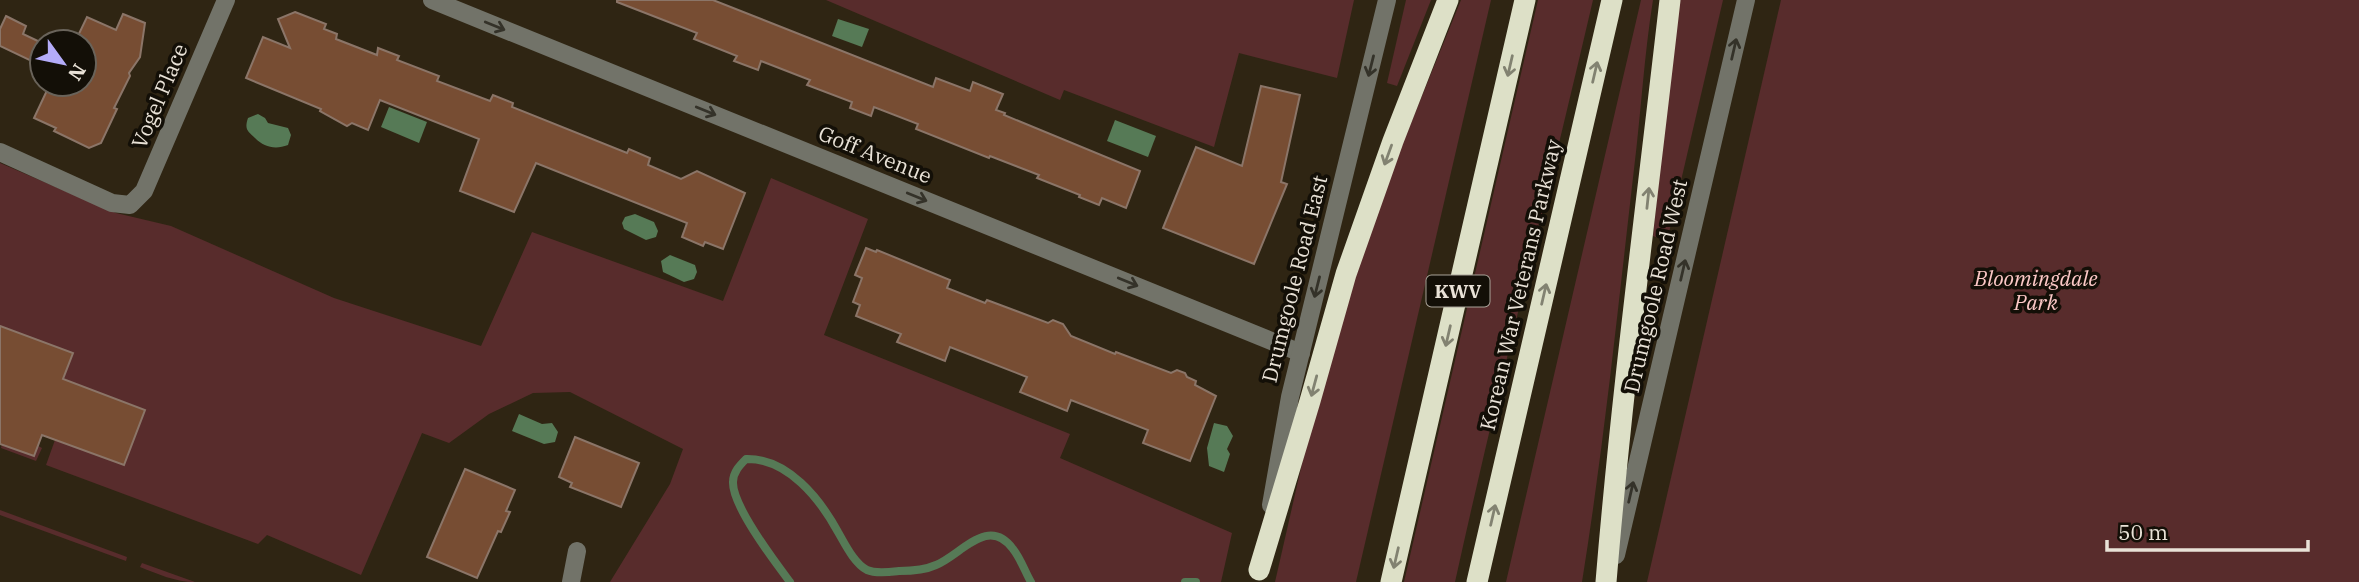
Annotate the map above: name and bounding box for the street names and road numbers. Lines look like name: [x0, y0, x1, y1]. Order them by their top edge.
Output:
street label: Vogel Place: [124, 39, 194, 152]
street label: Goff Avenue: [815, 119, 936, 190]
street label: Korean War Veterans Parkway: [1473, 136, 1567, 433]
street label: Drumgoole Road East: [1255, 172, 1333, 385]
street label: Drumgoole Road West: [1617, 176, 1693, 395]
road number: KWV: [1426, 276, 1490, 306]

